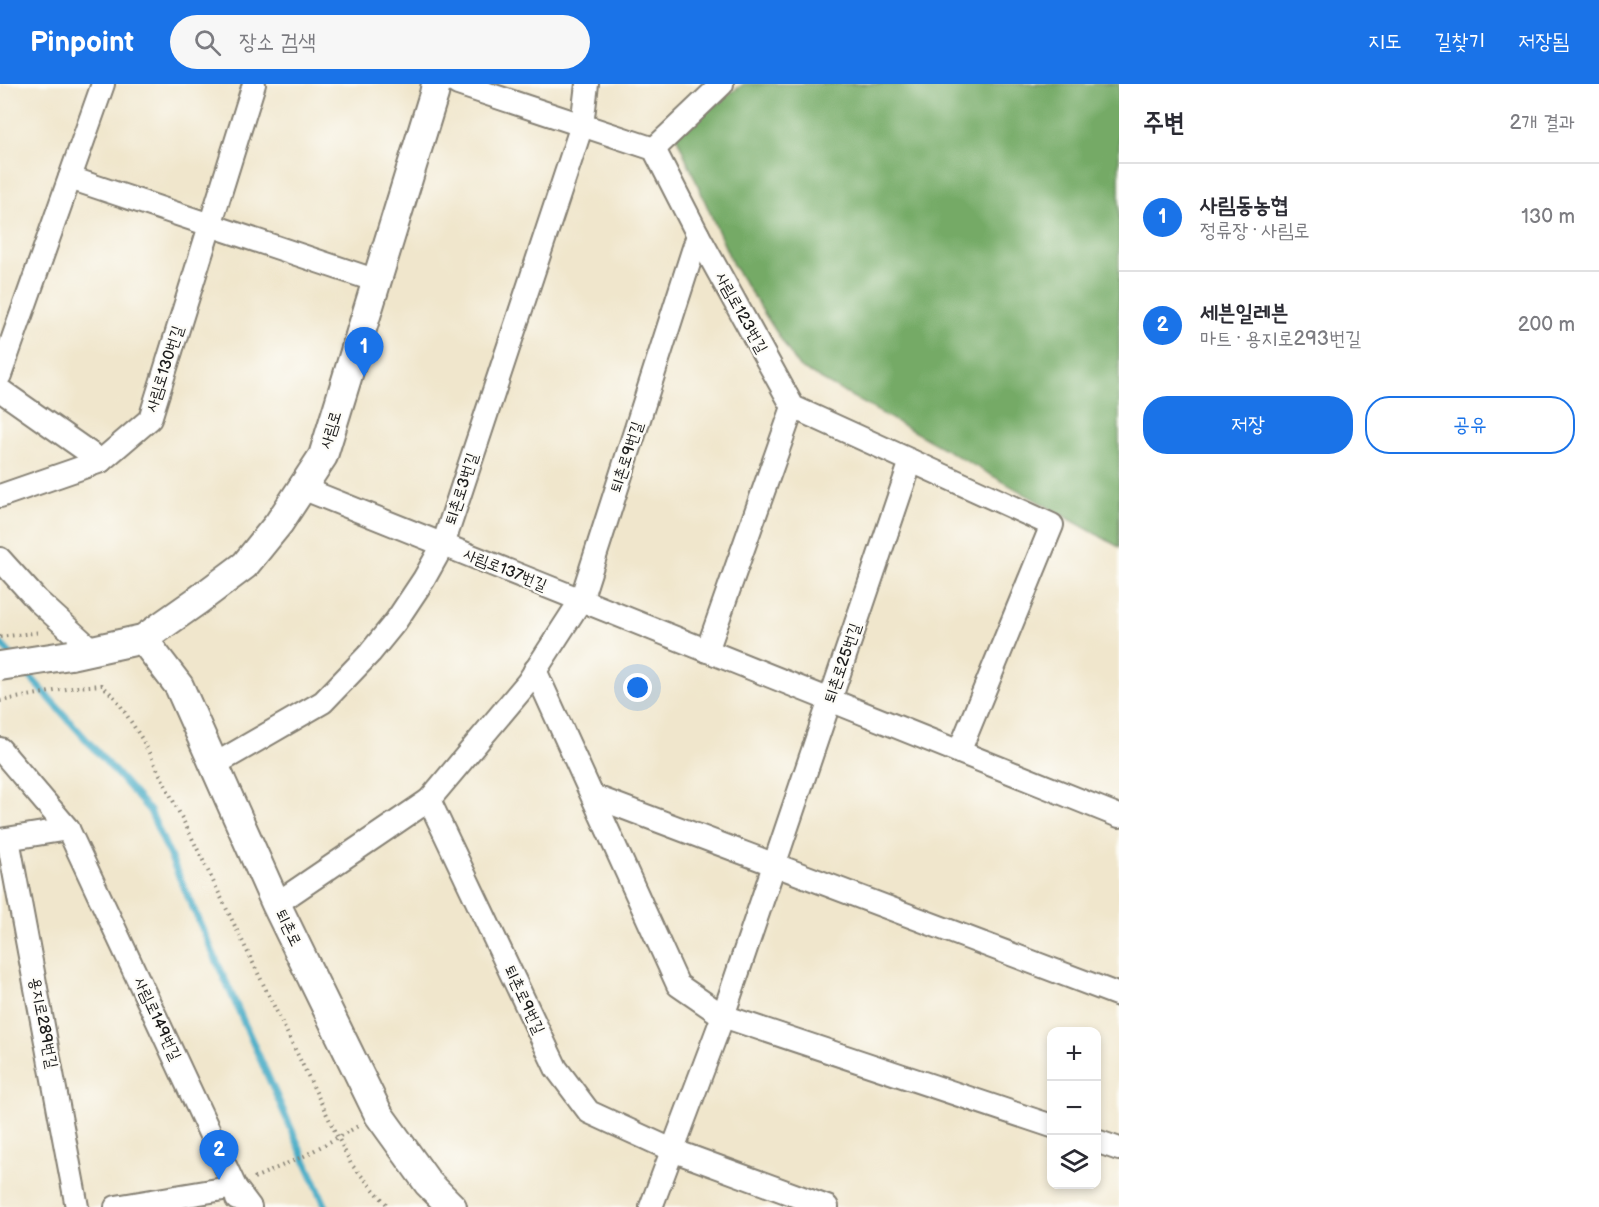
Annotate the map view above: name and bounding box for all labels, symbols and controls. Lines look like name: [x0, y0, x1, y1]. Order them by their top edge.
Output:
search box: [170, 15, 590, 69]
text: Pinpoint: [30, 26, 134, 59]
icon: search: [191, 26, 224, 59]
text: 장소 검색: [239, 29, 316, 56]
text: 지도: [1368, 29, 1402, 54]
text: 길찾기: [1435, 29, 1485, 54]
text: 저장됨: [1518, 29, 1569, 54]
text: 주변: [1143, 108, 1185, 139]
text: 2개 결과: [1510, 111, 1575, 135]
text: 사림동농협: [1200, 192, 1289, 219]
text: 1: [1158, 205, 1167, 229]
text: 130 m: [1521, 205, 1575, 229]
text: 정류장 · 사림로: [1200, 219, 1310, 243]
street label: 사림로123번길: [711, 269, 771, 357]
text: 세븐일레븐: [1200, 300, 1289, 327]
text: 2: [1157, 313, 1168, 337]
text: 200 m: [1518, 313, 1575, 337]
street label: 사림로130번길: [142, 323, 188, 415]
text: 마트 · 용지로293번길: [1200, 327, 1361, 351]
pin: 1: [344, 328, 384, 377]
button: 저장: [1143, 396, 1353, 454]
button: 공유: [1365, 396, 1575, 454]
street label: 사림로: [316, 409, 346, 451]
street label: 퇴촌로9번길: [607, 419, 647, 495]
street label: 퇴촌로3번길: [441, 451, 483, 527]
street label: 사림로137번길: [461, 545, 550, 595]
street label: 퇴촌로25번길: [821, 621, 866, 705]
your location: [623, 673, 652, 702]
street label: 퇴촌로: [271, 906, 305, 950]
street label: 퇴촌로9번길: [500, 963, 548, 1037]
street label: 사림로149번길: [129, 974, 185, 1064]
street label: 용지로289번길: [25, 976, 61, 1070]
map controls: [1047, 1027, 1101, 1189]
button: +: [1047, 1027, 1101, 1081]
button: −: [1047, 1081, 1101, 1135]
pin: 2: [200, 1130, 238, 1180]
button: layers: [1047, 1135, 1101, 1189]

